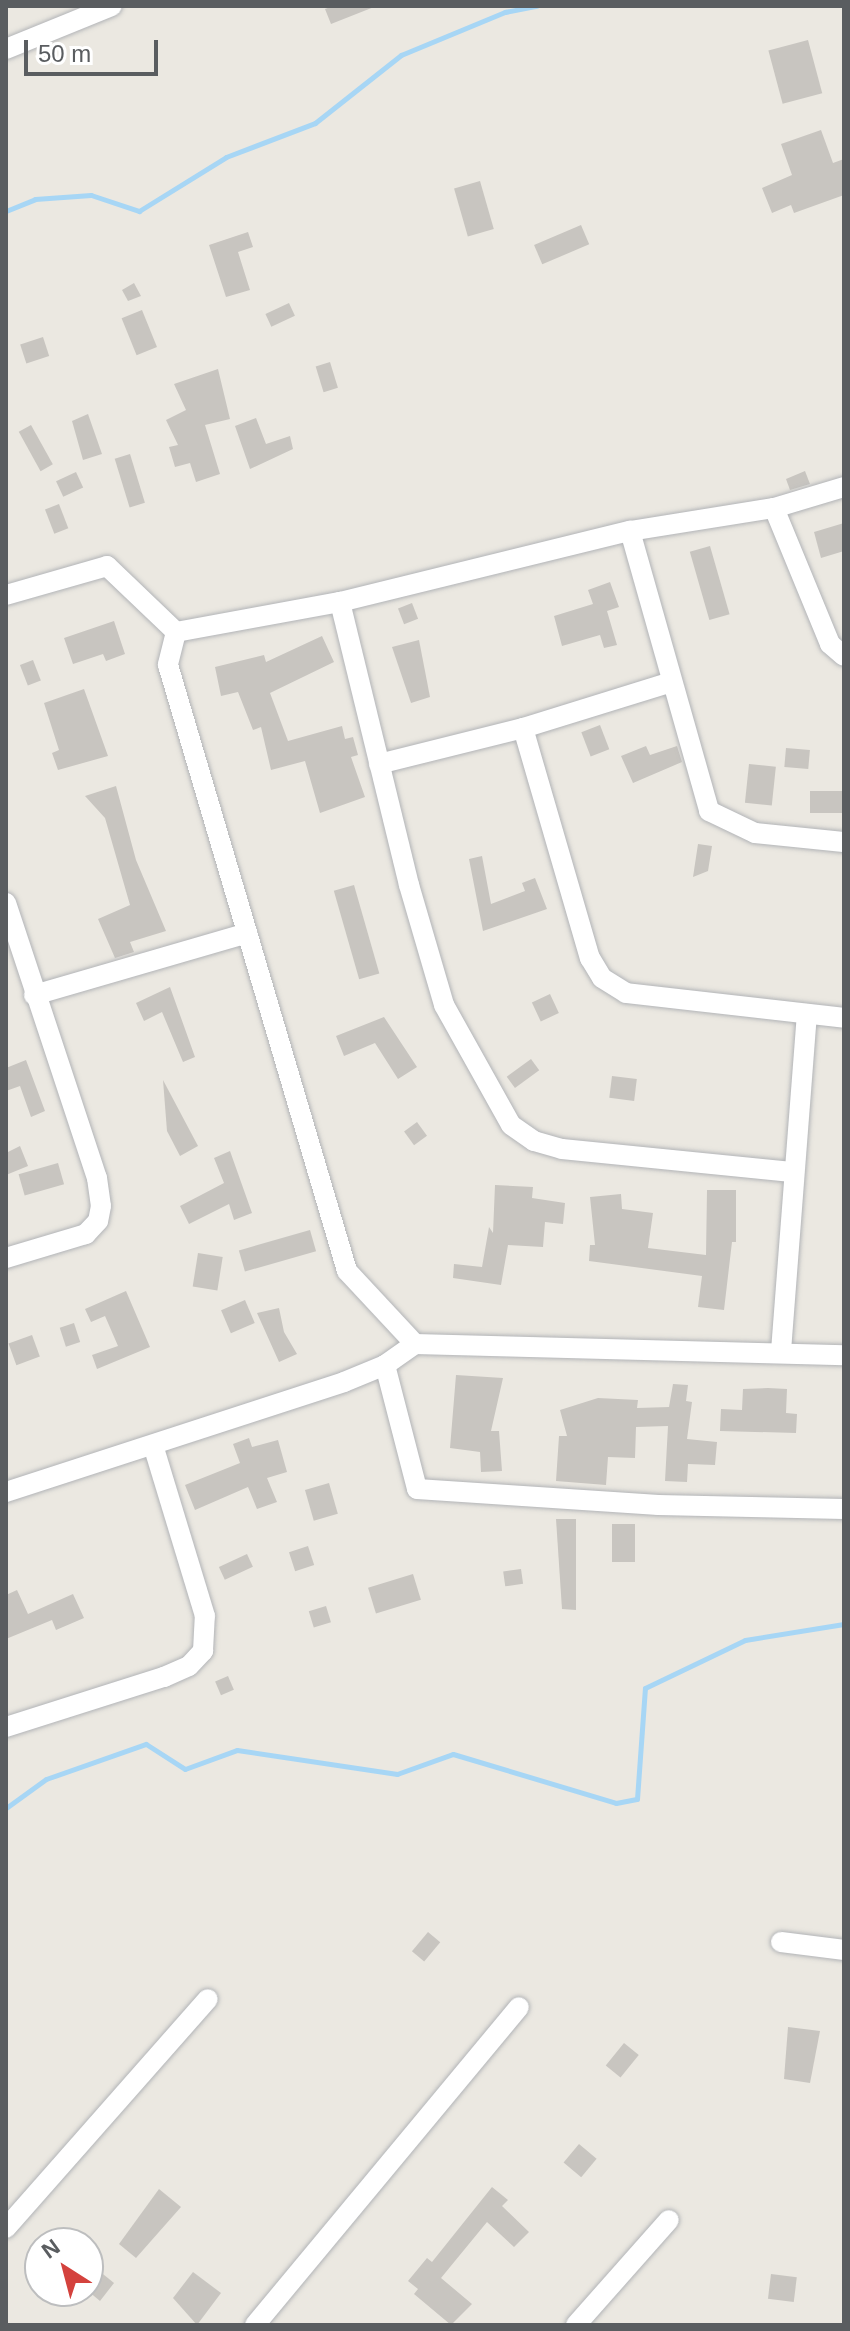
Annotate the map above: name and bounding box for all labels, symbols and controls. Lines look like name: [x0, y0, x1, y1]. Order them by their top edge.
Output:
scale bar: [28, 24, 162, 74]
text: 50 m: [38, 40, 91, 67]
north arrow: [24, 2227, 104, 2307]
text: N: [37, 2234, 65, 2264]

